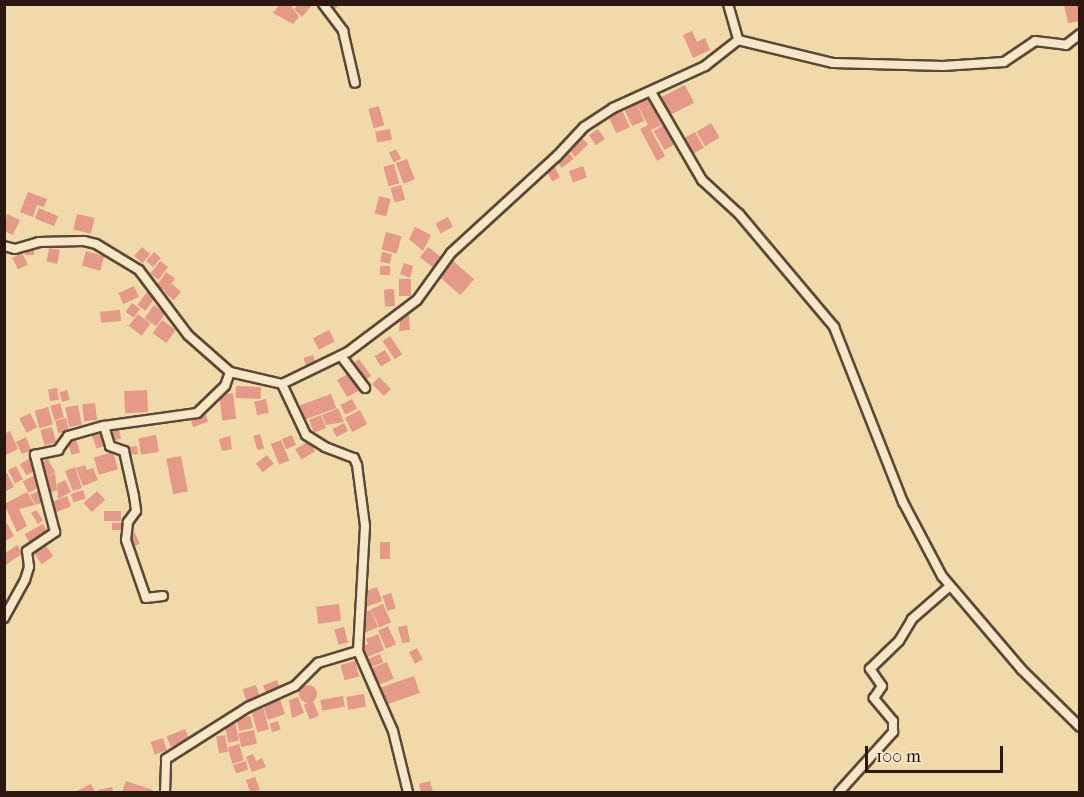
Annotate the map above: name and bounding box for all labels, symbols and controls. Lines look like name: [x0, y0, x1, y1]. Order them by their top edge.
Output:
scale bar: [868, 734, 1006, 772]
text: 100 m: [876, 746, 921, 767]

